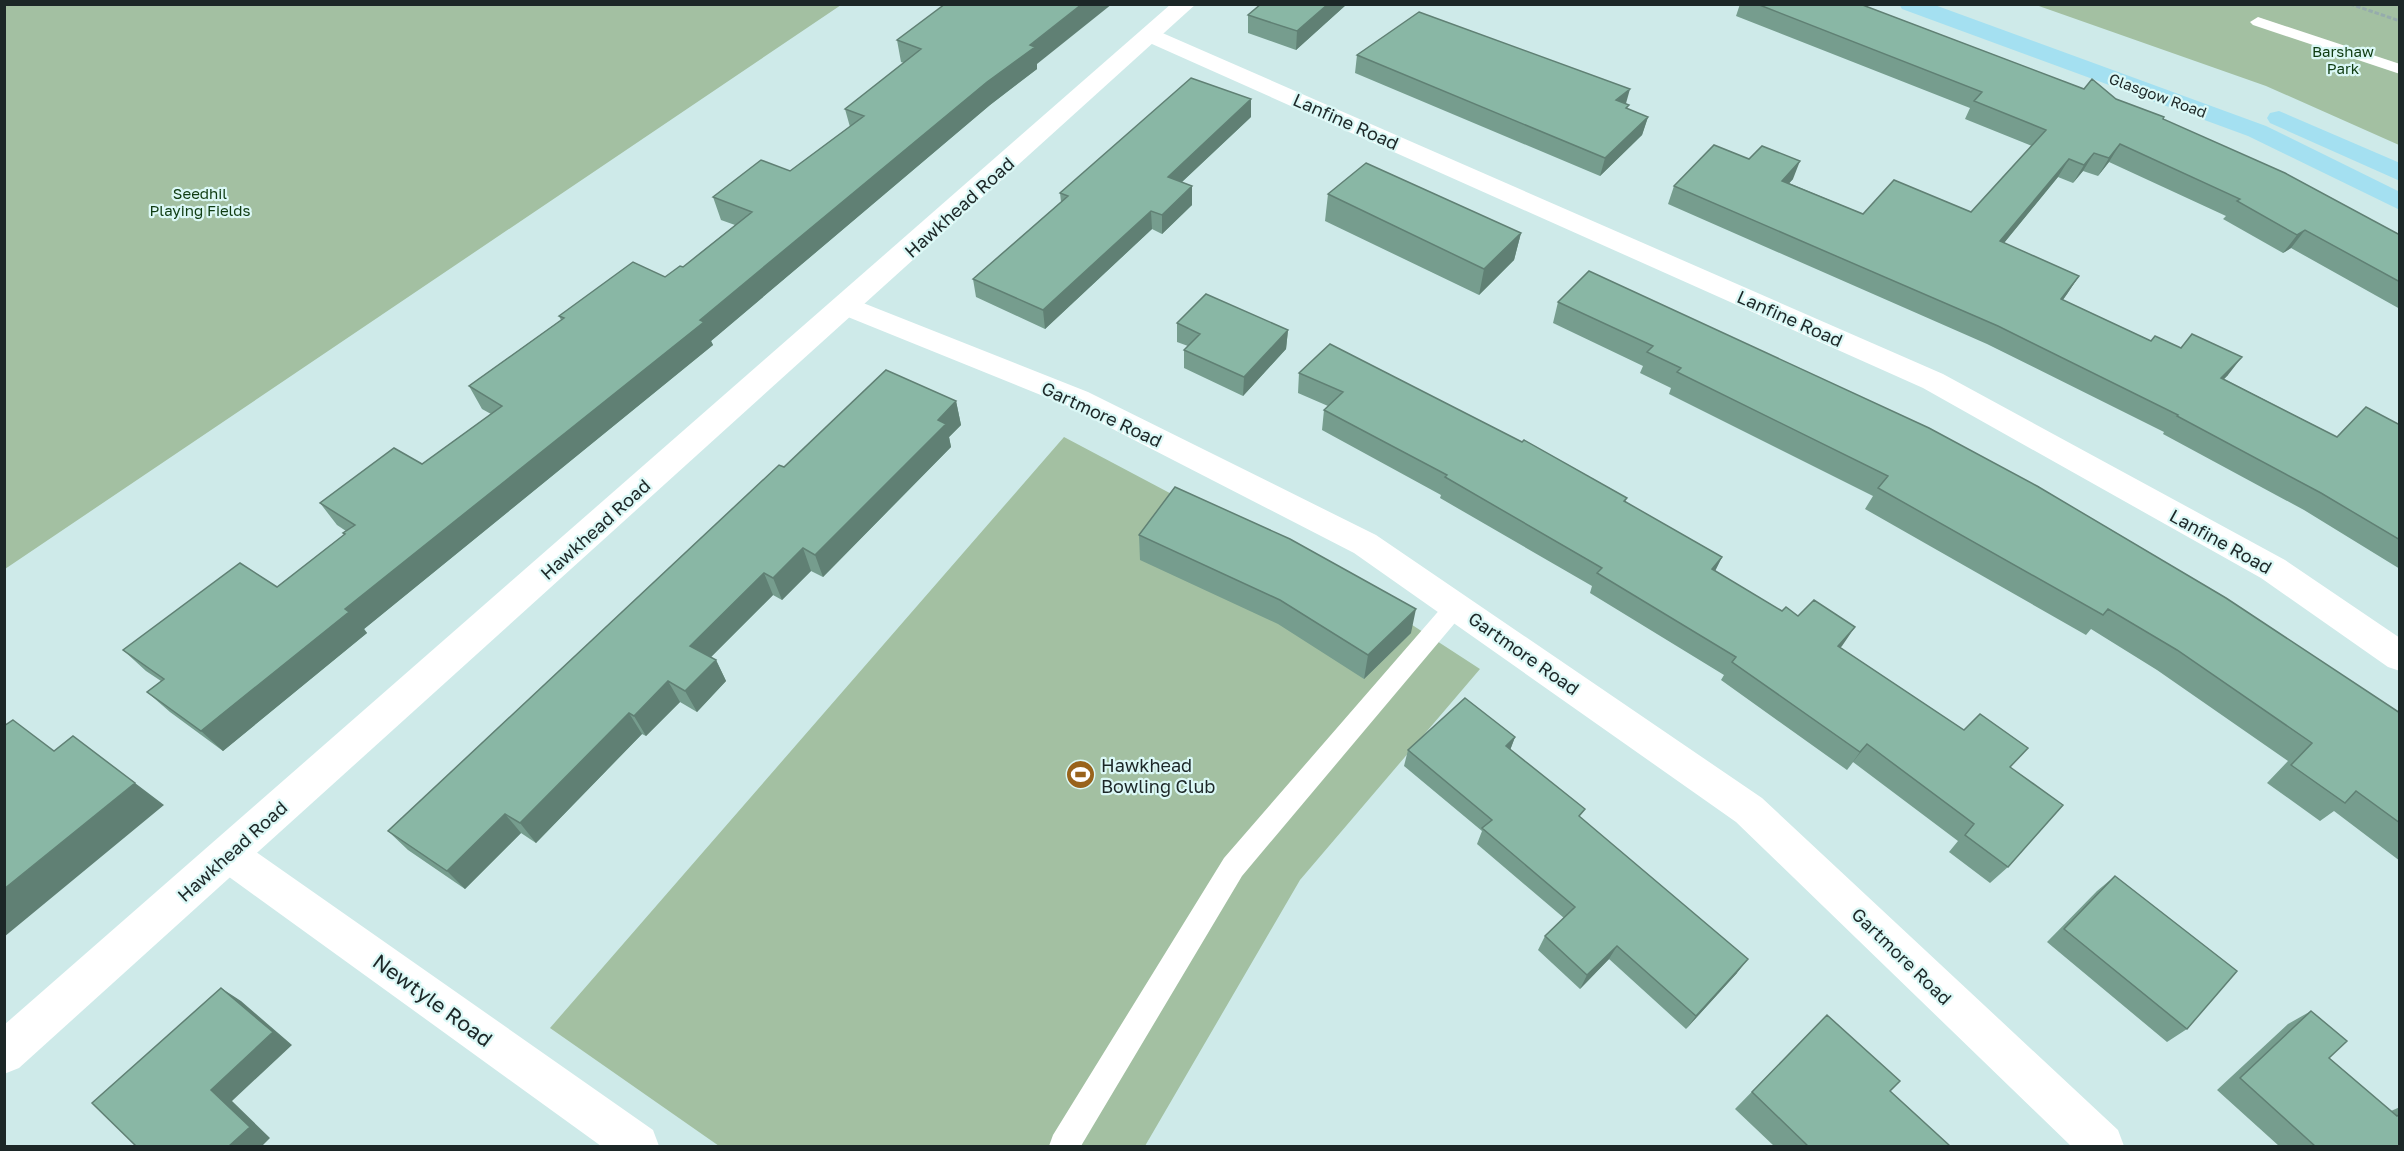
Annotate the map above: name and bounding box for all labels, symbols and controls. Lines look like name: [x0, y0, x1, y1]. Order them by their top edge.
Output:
park label: Barshaw Park: [2312, 42, 2374, 77]
street label: Glasgow Road: [2107, 69, 2209, 121]
street label: Lanfine Road: [1290, 88, 1402, 154]
street label: Hawkhead Road: [900, 152, 1018, 262]
park label: Seedhil Playing Fields: [150, 184, 250, 219]
street label: Lanfine Road: [1734, 285, 1846, 351]
street label: Gartmore Road: [1038, 377, 1166, 451]
street label: Hawkhead Road: [536, 474, 654, 584]
street label: Lanfine Road: [2166, 504, 2276, 578]
street label: Gartmore Road: [1464, 607, 1584, 699]
place label: Hawkhead Bowling Club: [1101, 754, 1215, 797]
sports icon: Hawkhead Bowling Club: [1064, 759, 1096, 791]
street label: Hawkhead Road: [173, 796, 291, 906]
street label: Gartmore Road: [1848, 903, 1956, 1009]
street label: Newtyle Road: [368, 948, 498, 1052]

